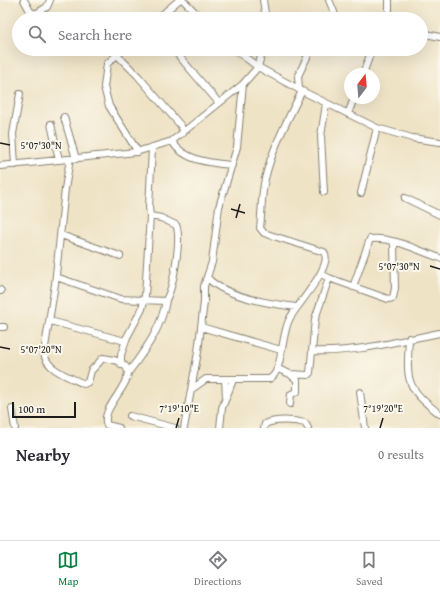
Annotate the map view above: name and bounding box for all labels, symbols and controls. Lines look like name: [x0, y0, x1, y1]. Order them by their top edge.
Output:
search box: [12, 12, 428, 56]
icon: search: [26, 23, 48, 45]
text: Search here: [58, 24, 132, 45]
north arrow: [344, 68, 380, 104]
text: 5°07'30"N: [20, 138, 62, 153]
text: 5°07'30"N: [378, 259, 420, 274]
text: 5°07'20"N: [20, 342, 62, 357]
scale bar: [12, 400, 76, 419]
text: 100 m: [18, 401, 45, 417]
text: 7°19'10"E: [159, 401, 199, 416]
text: 7°19'20"E: [363, 401, 403, 416]
text: Nearby: [16, 442, 70, 467]
text: 0 results: [378, 445, 424, 464]
tab: Map: [57, 549, 79, 589]
tab: Directions: [194, 549, 241, 589]
tab: Saved: [356, 549, 383, 589]

